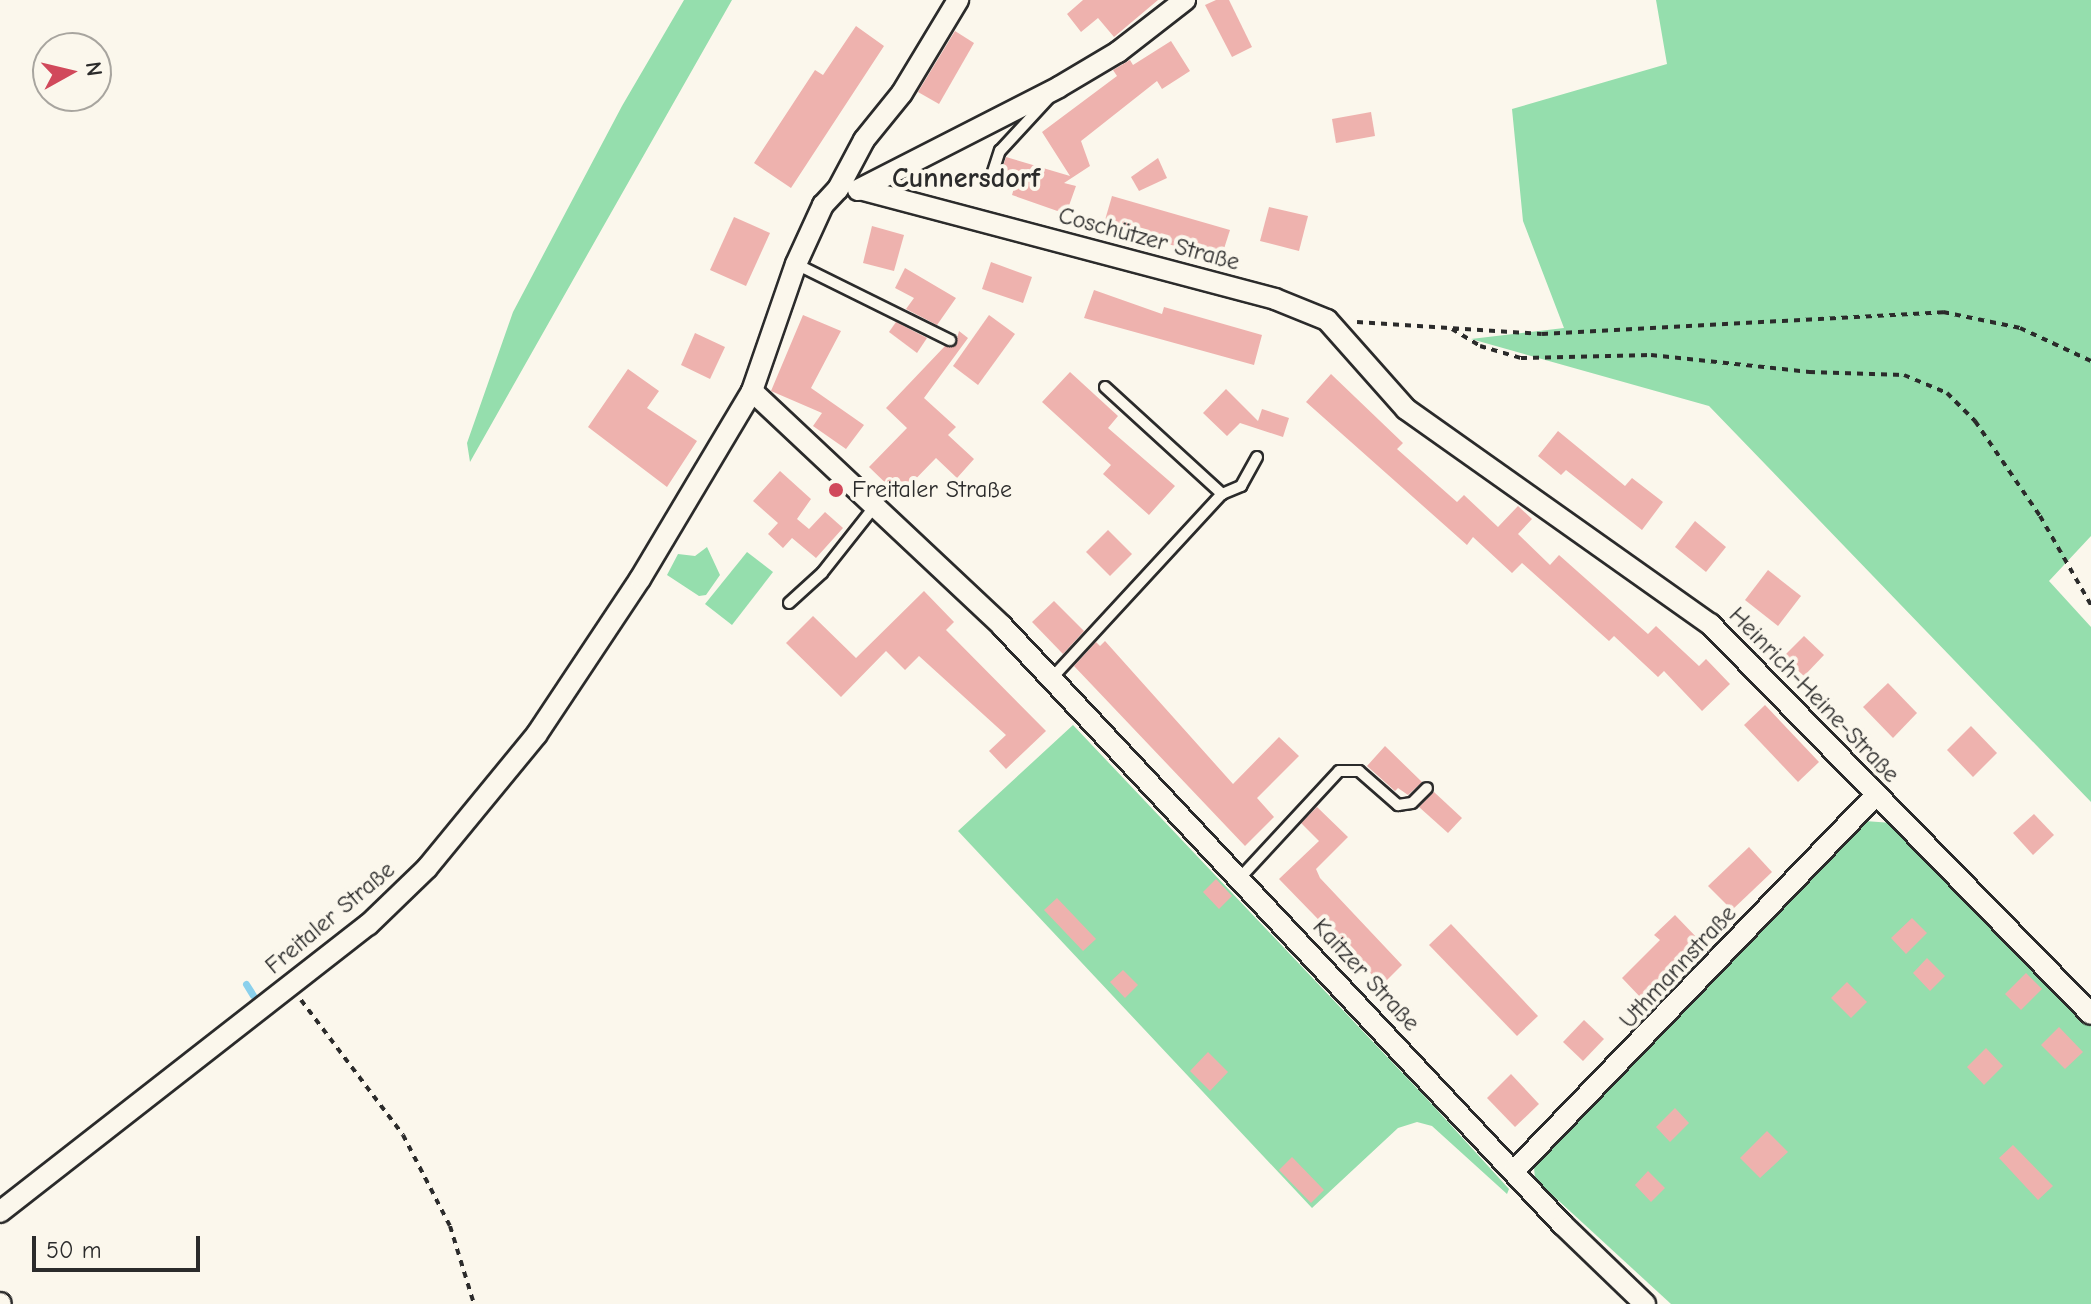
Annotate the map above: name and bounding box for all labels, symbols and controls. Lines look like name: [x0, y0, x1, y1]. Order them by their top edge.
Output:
north arrow: [32, 32, 112, 112]
text: N: [80, 60, 108, 78]
district label: Cunnersdorf: [892, 161, 1040, 195]
street label: Coschützer Straße: [1055, 201, 1243, 277]
place label: Freitaler Straße: [852, 476, 1012, 504]
marker: Freitaler Straße: [827, 481, 845, 499]
street label: Heinrich-Heine-Straße: [1723, 601, 1905, 789]
street label: Freitaler Straße: [259, 856, 401, 980]
street label: Uthmannstraße: [1614, 899, 1742, 1035]
street label: Kaitzer Straße: [1306, 913, 1426, 1037]
scale bar: [36, 1220, 204, 1270]
text: 50 m: [46, 1236, 102, 1264]

